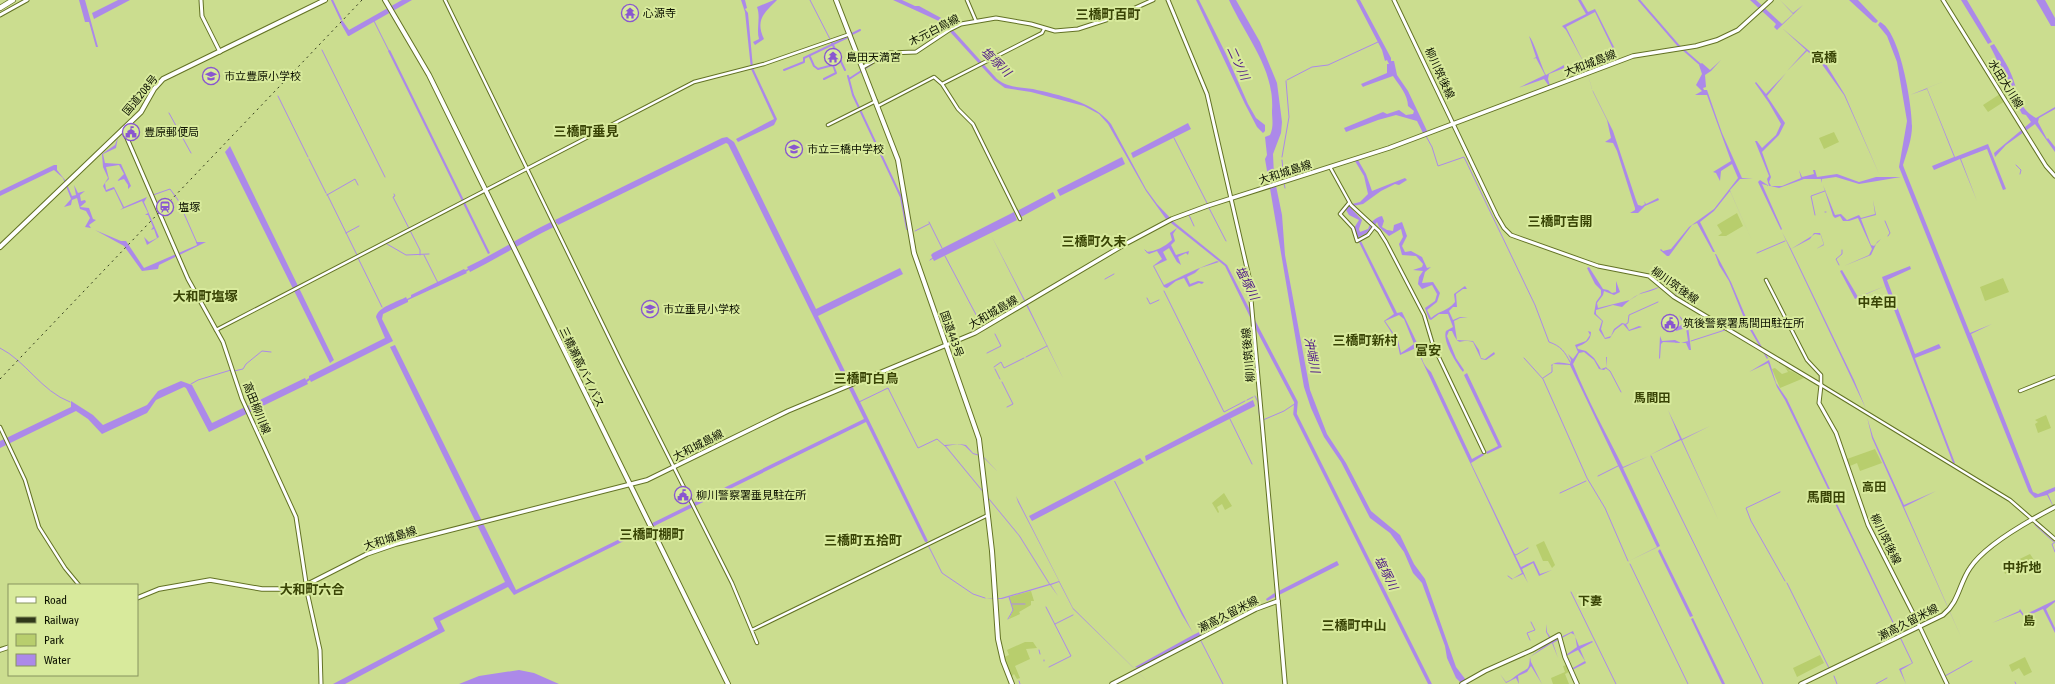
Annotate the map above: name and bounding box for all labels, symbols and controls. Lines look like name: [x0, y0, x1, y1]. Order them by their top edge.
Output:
temple icon: 心源寺: [620, 3, 640, 23]
place label: 心源寺: [643, 7, 676, 19]
district label: 三橋町百町: [1075, 7, 1141, 22]
street label: 木元白鳥線: [907, 12, 961, 48]
water label: 塩塚川: [978, 44, 1015, 81]
water label: 二ツ川: [1224, 44, 1253, 84]
street label: 柳川筑後線: [1423, 46, 1457, 100]
temple icon: 島田天満宮: [823, 47, 843, 67]
street label: 大和城島線: [1562, 48, 1618, 78]
district label: 高橋: [1811, 50, 1837, 65]
place label: 島田天満宮: [846, 51, 901, 63]
street label: 水田大川線: [1986, 57, 2026, 111]
school or university icon: 市立豊原小学校: [201, 66, 221, 86]
place label: 市立豊原小学校: [224, 70, 301, 82]
street label: 国道208号: [120, 72, 160, 118]
public building icon: 豊原郵便局: [121, 122, 141, 142]
district label: 三橋町垂見: [553, 124, 619, 139]
place label: 豊原郵便局: [144, 126, 199, 138]
school or university icon: 市立三橋中学校: [784, 139, 804, 159]
place label: 市立三橋中学校: [807, 143, 884, 155]
street label: 大和城島線: [1257, 158, 1313, 186]
station icon: 塩塚: [155, 197, 175, 217]
place label: 塩塚: [178, 201, 200, 213]
district label: 三橋町吉開: [1527, 214, 1593, 229]
district label: 三橋町久末: [1061, 234, 1127, 249]
water label: 塩塚川: [1233, 264, 1262, 304]
street label: 柳川筑後線: [1649, 264, 1701, 306]
district label: 大和町塩塚: [172, 289, 238, 304]
street label: 大和城島線: [966, 293, 1020, 331]
district label: 中牟田: [1857, 295, 1897, 310]
school or university icon: 市立垂見小学校: [640, 299, 660, 319]
place label: 市立垂見小学校: [663, 303, 740, 315]
street label: 国道443号: [938, 309, 966, 359]
public building icon: 筑後警察署馬間田駐在所: [1660, 313, 1680, 333]
place label: 筑後警察署馬間田駐在所: [1683, 317, 1805, 329]
street label: 三橋瀬高バイパス: [557, 325, 607, 409]
street label: 柳川筑後線: [1240, 327, 1256, 383]
district label: 三橋町新村: [1332, 333, 1398, 348]
water label: 沖端川: [1302, 336, 1323, 376]
district label: 富安: [1415, 343, 1441, 358]
district label: 三橋町白鳥: [833, 371, 899, 386]
street label: 高田柳川線: [241, 380, 273, 436]
district label: 馬間田: [1634, 391, 1670, 405]
street label: 大和城島線: [671, 427, 725, 463]
district label: 高田: [1862, 480, 1886, 494]
public building icon: 柳川警察署垂見駐在所: [673, 485, 693, 505]
place label: 柳川警察署垂見駐在所: [696, 489, 807, 501]
district label: 馬間田: [1806, 490, 1846, 505]
street label: 柳川筑後線: [1869, 512, 1903, 566]
street label: 大和城島線: [362, 524, 418, 552]
district label: 三橋町棚町: [619, 527, 685, 542]
district label: 三橋町五拾町: [824, 533, 902, 548]
water label: 塩塚川: [1372, 554, 1401, 594]
district label: 中折地: [2002, 560, 2042, 575]
district label: 大和町六合: [279, 582, 345, 597]
legend: [8, 584, 138, 676]
text: Road: [44, 593, 67, 607]
street label: 瀬高久留米線: [1196, 594, 1260, 634]
district label: 下妻: [1578, 594, 1602, 608]
street label: 瀬高久留米線: [1876, 602, 1940, 642]
text: Railway: [44, 613, 79, 627]
district label: 島: [2023, 614, 2035, 628]
district label: 三橋町中山: [1321, 618, 1387, 633]
text: Park: [44, 633, 65, 647]
text: Water: [44, 653, 71, 667]

